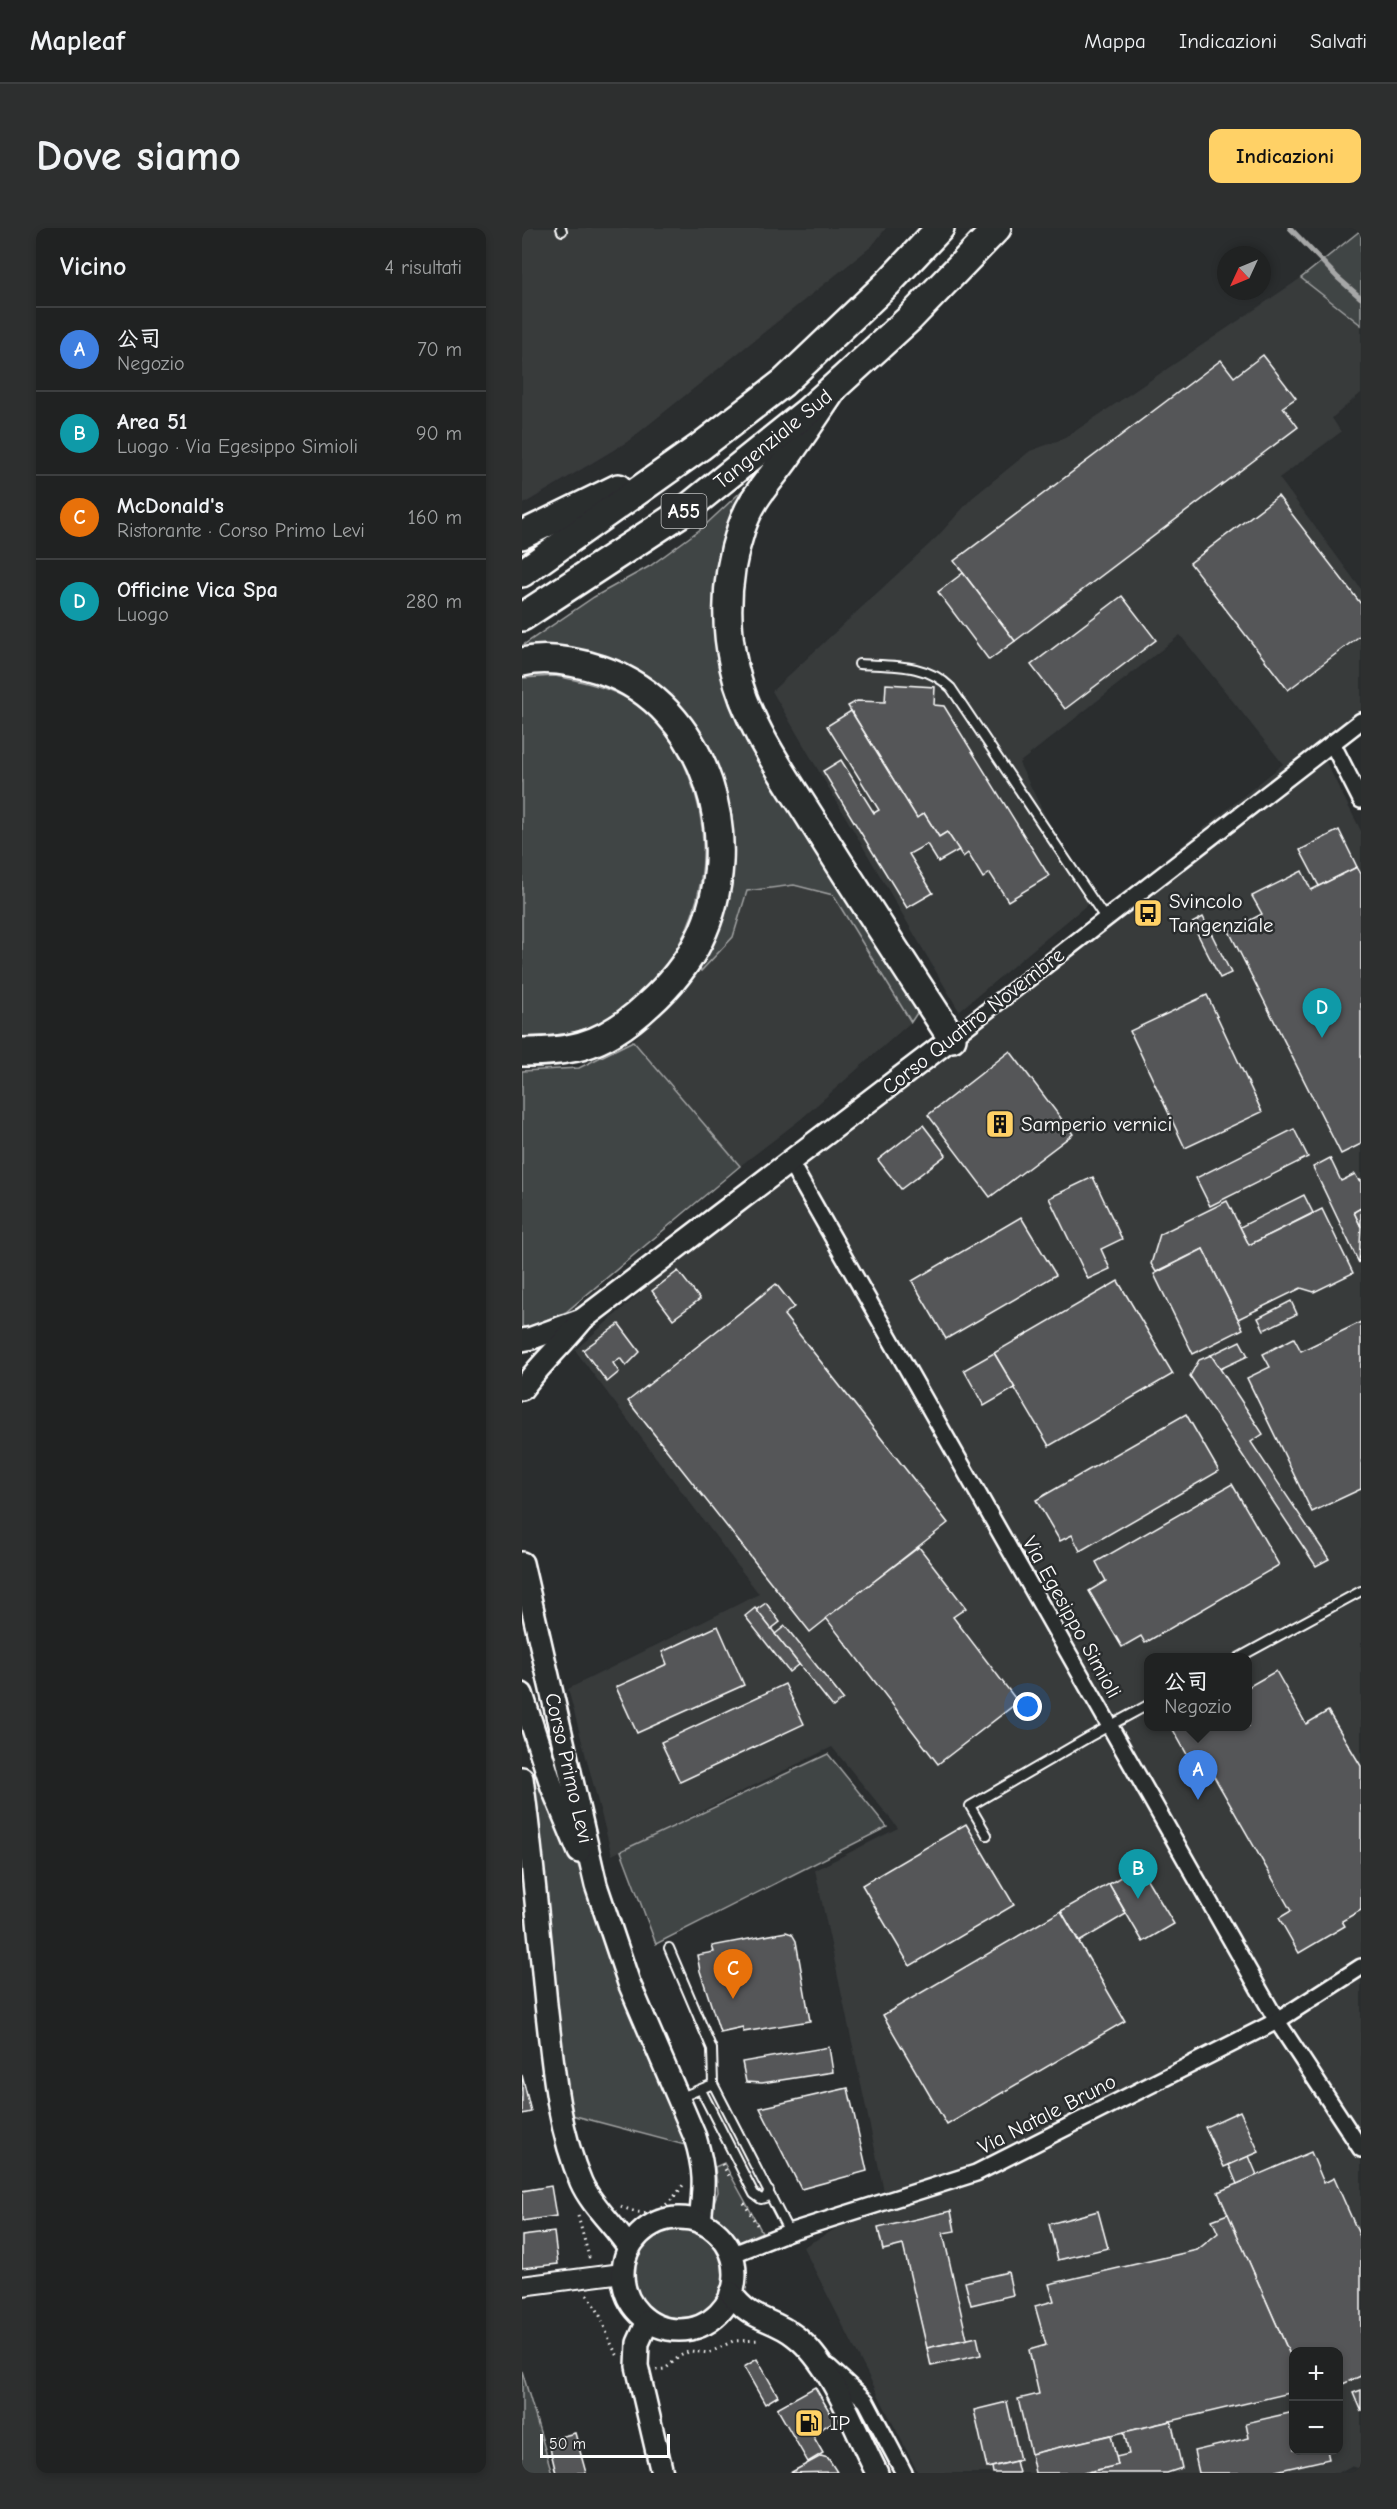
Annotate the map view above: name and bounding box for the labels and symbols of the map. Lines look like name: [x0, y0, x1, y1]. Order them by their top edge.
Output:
north arrow: [1217, 246, 1271, 300]
street label: Tangenziale Sud: [709, 384, 837, 494]
road number: A55: [662, 494, 706, 528]
place label: Svincolo Tangenziale: [1169, 889, 1274, 937]
bus stop icon: Svincolo Tangenziale: [1132, 897, 1164, 929]
street label: Corso Quattro Novembre: [877, 942, 1069, 1100]
pin: D: [1302, 988, 1342, 1038]
building icon: Samperio vernici: [984, 1108, 1016, 1140]
place label: Samperio vernici: [1021, 1112, 1172, 1136]
street label: Via Egesippo Simioli: [1018, 1532, 1126, 1702]
street label: Corso Primo Levi: [540, 1690, 598, 1846]
your location: [1013, 1692, 1042, 1721]
pin: A: [1178, 1750, 1218, 1800]
pin: B: [1118, 1850, 1158, 1899]
pin: C: [714, 1950, 752, 1999]
street label: Via Natale Bruno: [974, 2069, 1120, 2159]
fuel station icon: IP: [793, 2407, 825, 2439]
place label: IP: [830, 2411, 850, 2435]
scale bar: [540, 2431, 670, 2458]

